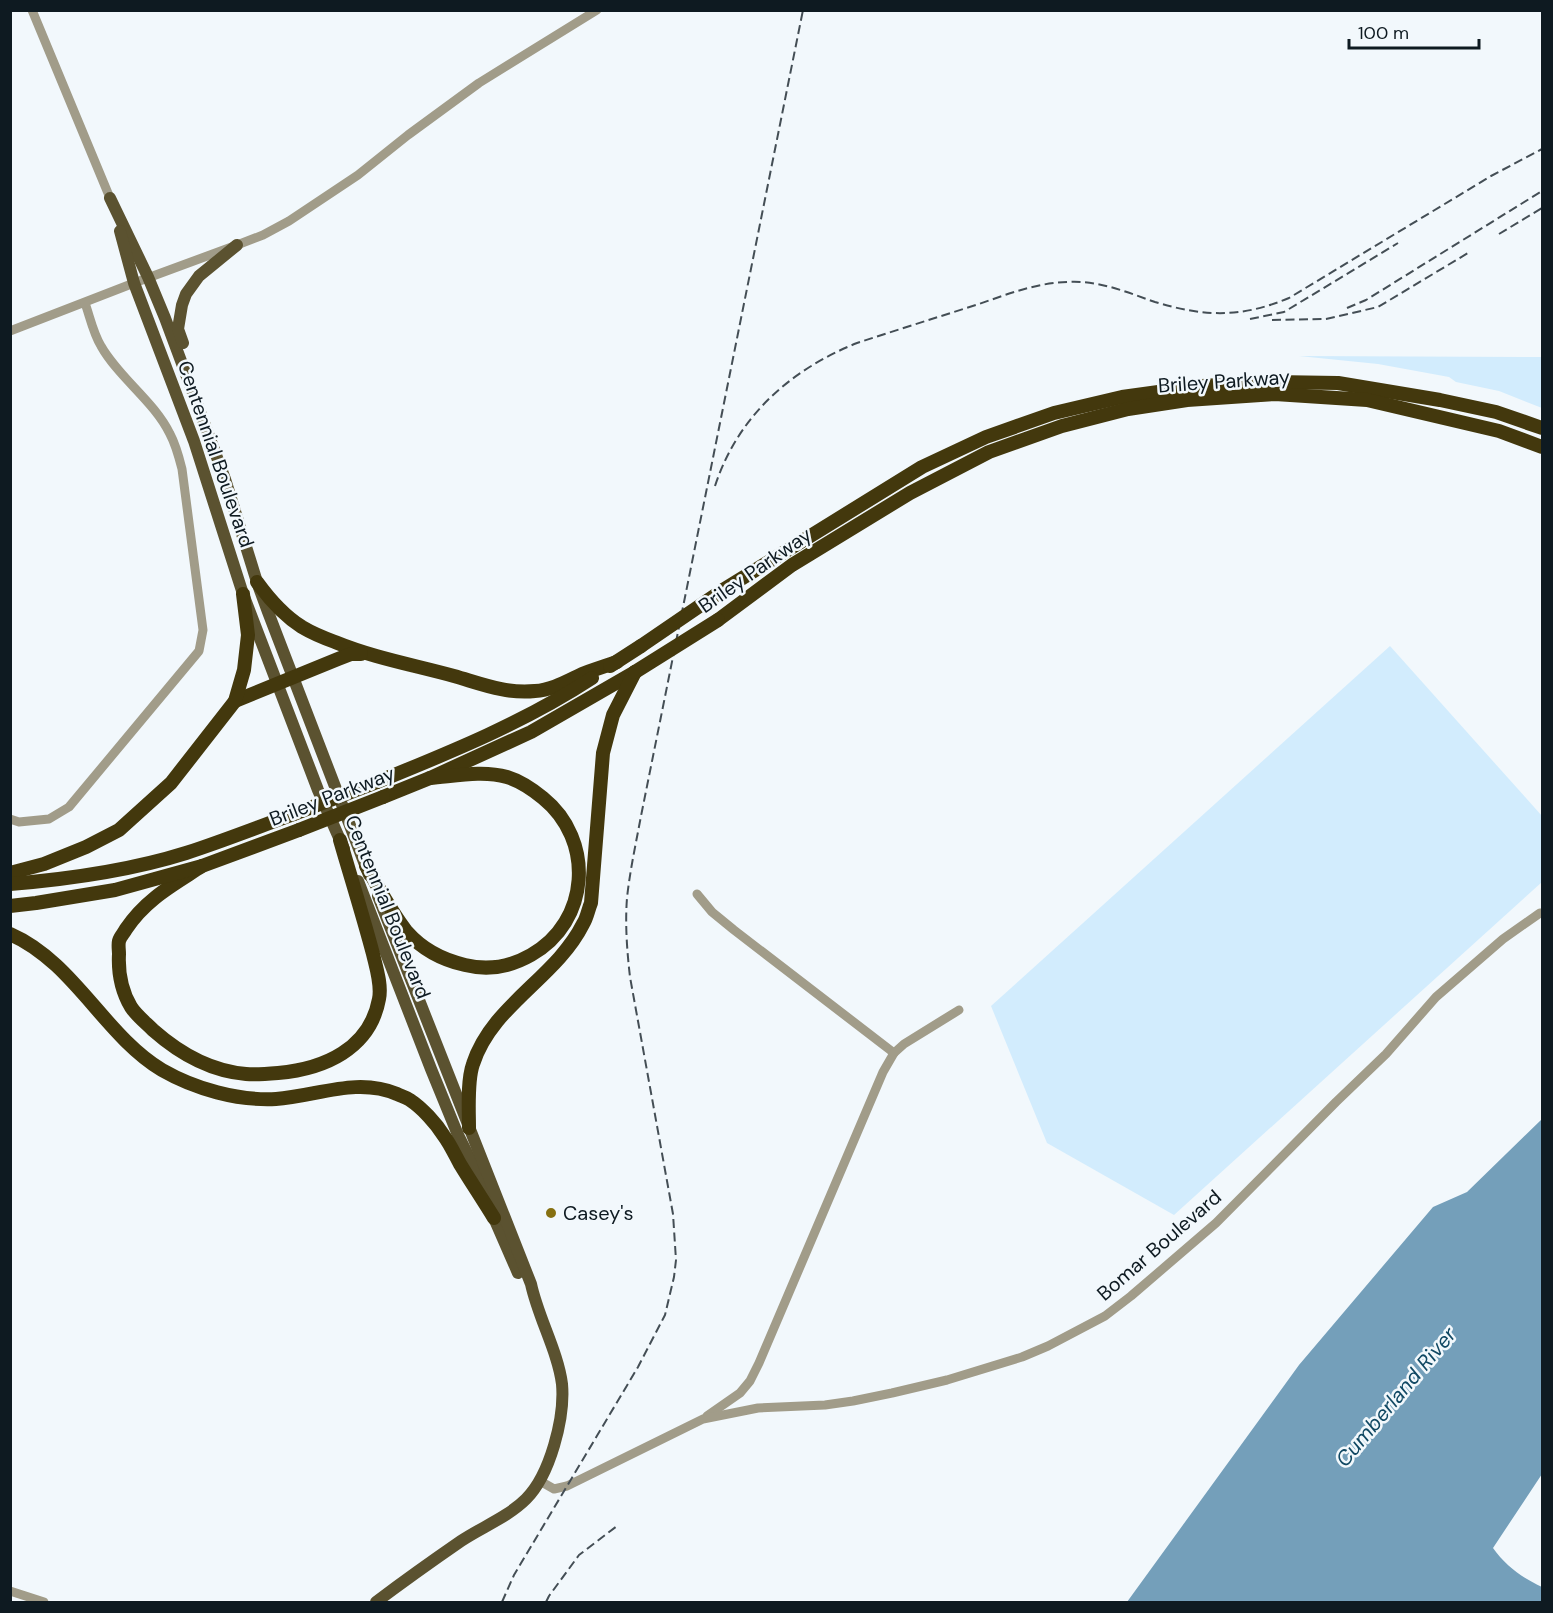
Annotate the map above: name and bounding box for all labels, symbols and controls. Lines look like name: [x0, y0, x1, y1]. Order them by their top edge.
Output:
scale bar: [1349, 12, 1480, 50]
text: 100 m: [1358, 21, 1409, 45]
street label: Centennial Boulevard: [172, 357, 260, 551]
street label: Briley Parkway: [1157, 363, 1291, 399]
street label: Briley Parkway: [693, 521, 817, 619]
street label: Briley Parkway: [266, 760, 398, 832]
street label: Centennial Boulevard: [339, 811, 437, 1003]
street label: Bomar Boulevard: [1091, 1184, 1227, 1306]
place label: Casey's: [563, 1200, 634, 1226]
marker: Casey's: [544, 1206, 558, 1220]
water label: Cumberland River: [1329, 1320, 1463, 1473]

